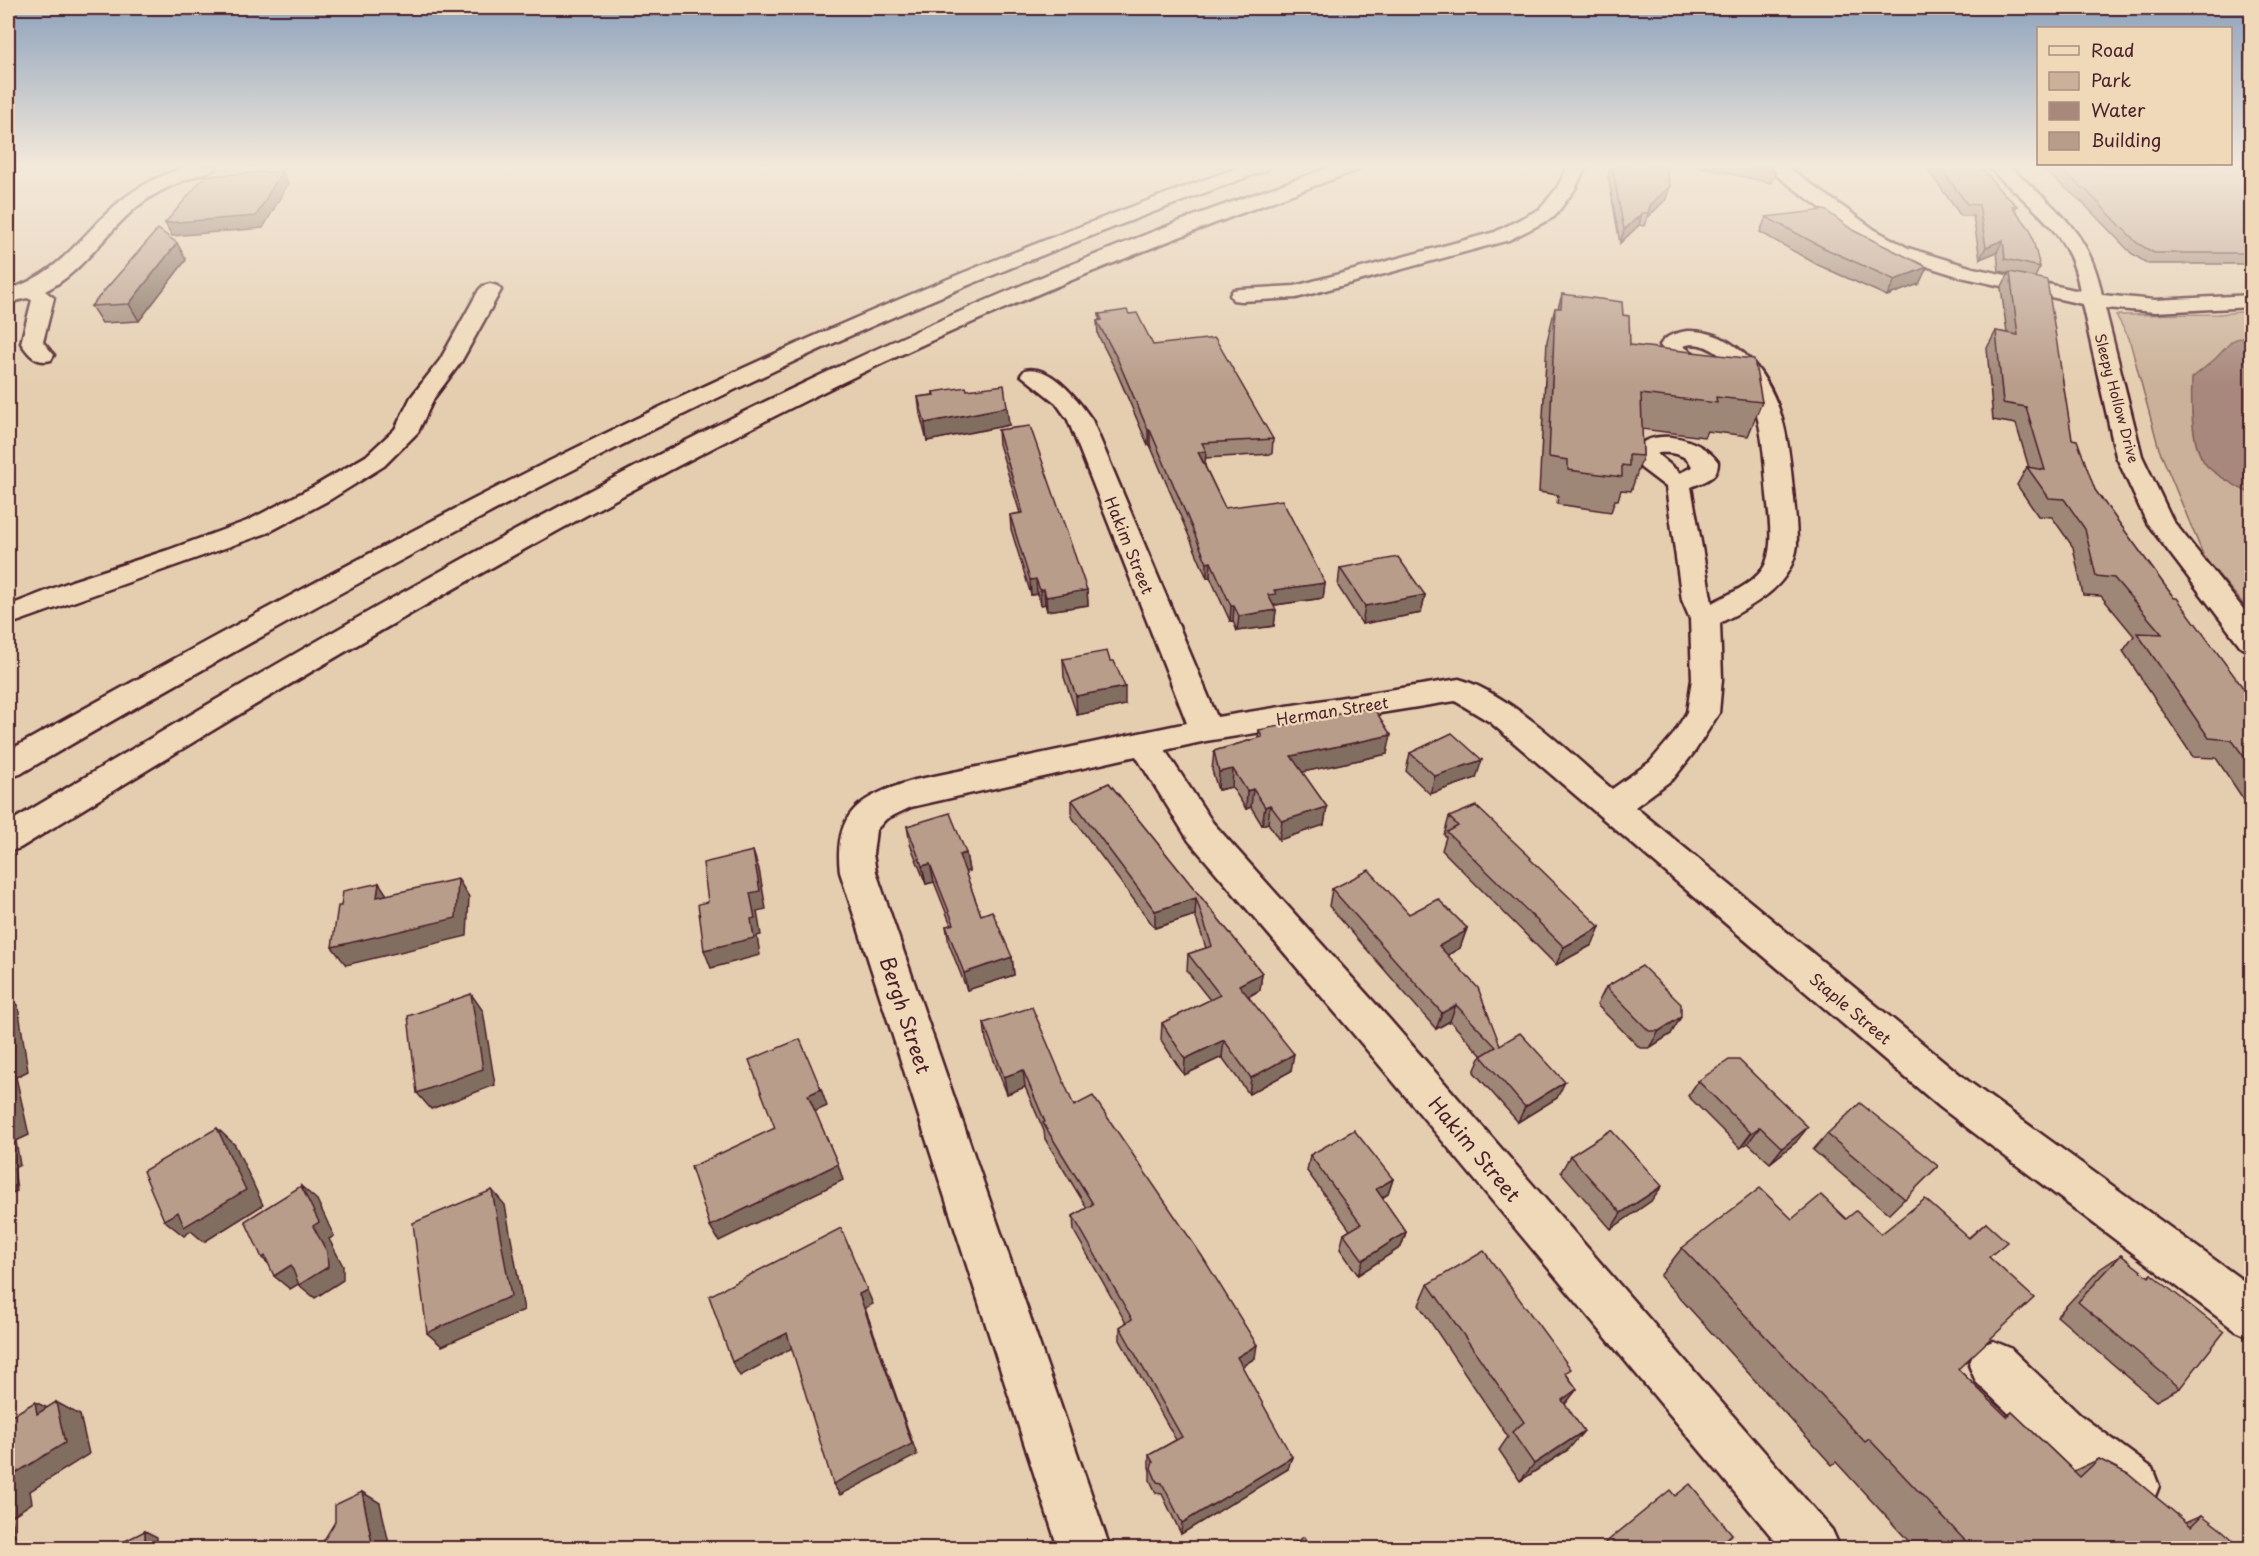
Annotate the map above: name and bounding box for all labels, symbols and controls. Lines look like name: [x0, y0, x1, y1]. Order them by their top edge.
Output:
legend: [2037, 27, 2232, 165]
text: Road: [2091, 36, 2135, 63]
text: Park: [2091, 66, 2131, 93]
text: Water: [2091, 96, 2146, 123]
text: Building: [2091, 126, 2161, 153]
street label: Sleepy Hollow Drive: [2090, 331, 2144, 465]
street label: Hakim Street: [1099, 493, 1161, 598]
street label: Herman Street: [1274, 689, 1390, 731]
street label: Bergh Street: [873, 953, 939, 1077]
street label: Staple Street: [1805, 966, 1898, 1050]
street label: Hakim Street: [1422, 1090, 1528, 1208]

